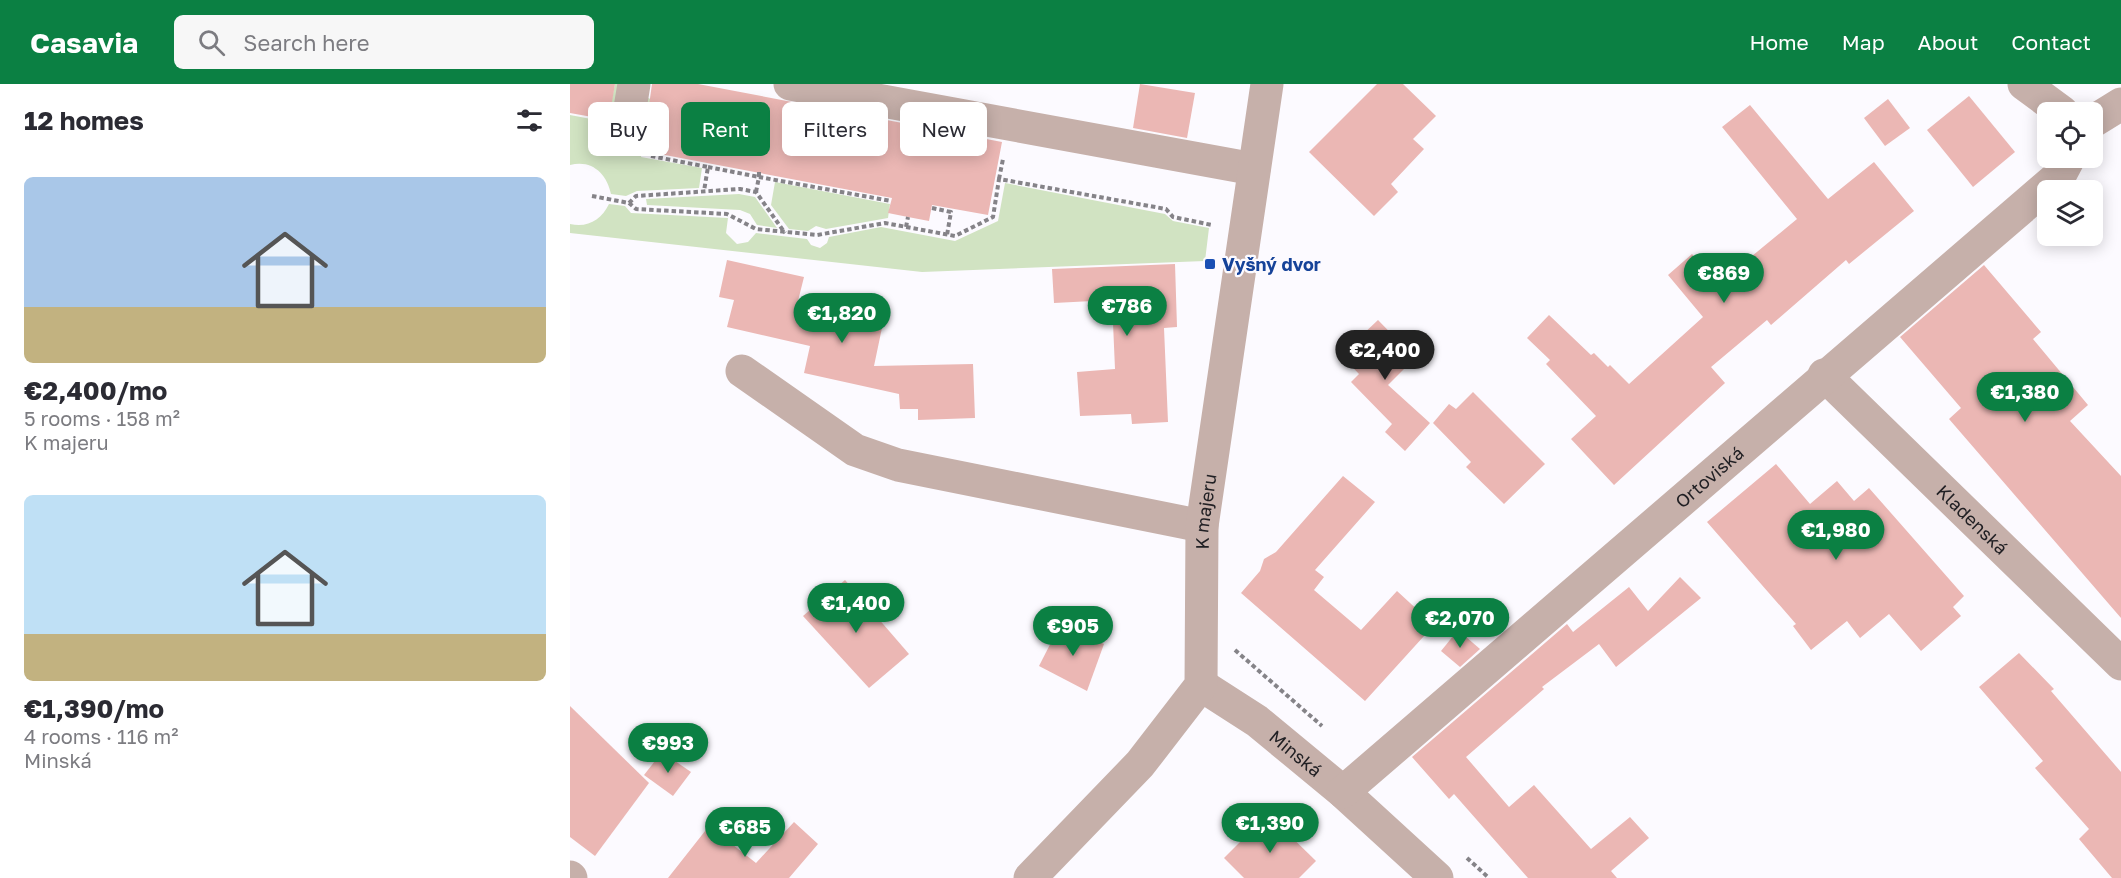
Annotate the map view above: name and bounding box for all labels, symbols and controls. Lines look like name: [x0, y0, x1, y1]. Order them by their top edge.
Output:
search box: [174, 15, 594, 69]
text: Casavia: [30, 26, 138, 59]
icon: search: [195, 26, 228, 59]
text: Search here: [243, 29, 369, 56]
text: Home: [1749, 29, 1809, 55]
text: Map: [1842, 29, 1885, 55]
text: About: [1918, 29, 1978, 55]
text: Contact: [2011, 29, 2091, 55]
chip: Buy: [588, 102, 669, 156]
chip: Rent: [681, 102, 770, 156]
chip: Filters: [782, 102, 888, 156]
chip: New: [900, 102, 987, 156]
map controls: [2037, 102, 2103, 246]
button: locate: [2037, 102, 2103, 168]
icon: filters: [513, 104, 546, 137]
text: 12 homes: [24, 105, 144, 136]
button: layers: [2037, 180, 2103, 246]
icon: home: [231, 216, 339, 324]
place label: Vyšný dvor: [1222, 253, 1321, 275]
pin: €869: [1688, 253, 1760, 304]
marker: Vyšný dvor: [1203, 257, 1217, 271]
text: €869: [1698, 260, 1750, 284]
pin: €786: [1091, 286, 1163, 337]
pin: €1,820: [793, 293, 891, 344]
text: €786: [1102, 293, 1152, 317]
text: €1,820: [808, 300, 876, 324]
pin: €2,400: [1336, 330, 1434, 381]
text: €2,400: [1349, 337, 1421, 361]
pin: €1,380: [1976, 372, 2074, 423]
text: €2,400/mo: [24, 375, 167, 406]
text: €1,380: [1991, 379, 2059, 403]
text: 5 rooms · 158 m²: [24, 406, 180, 430]
text: K majeru: [24, 430, 109, 454]
street label: Ortoviská: [1670, 442, 1748, 512]
street label: K majeru: [1190, 472, 1221, 549]
street label: Kladenská: [1932, 480, 2012, 559]
pin: €1,980: [1787, 510, 1885, 561]
text: €1,980: [1801, 517, 1871, 541]
icon: home: [231, 534, 339, 642]
pin: €1,400: [807, 583, 905, 634]
text: €1,400: [821, 590, 891, 614]
pin: €2,070: [1411, 598, 1509, 649]
text: €2,070: [1425, 605, 1495, 629]
pin: €905: [1037, 606, 1109, 657]
text: €905: [1047, 613, 1099, 637]
text: €1,390/mo: [24, 693, 164, 724]
pin: €993: [632, 723, 704, 774]
text: 4 rooms · 116 m²: [24, 724, 179, 748]
street label: Minská: [1265, 725, 1326, 781]
text: €993: [642, 730, 694, 754]
text: Minská: [24, 748, 92, 772]
pin: €1,390: [1221, 803, 1319, 854]
pin: €685: [709, 807, 781, 858]
text: €1,390: [1236, 810, 1304, 834]
text: €685: [719, 814, 771, 838]

